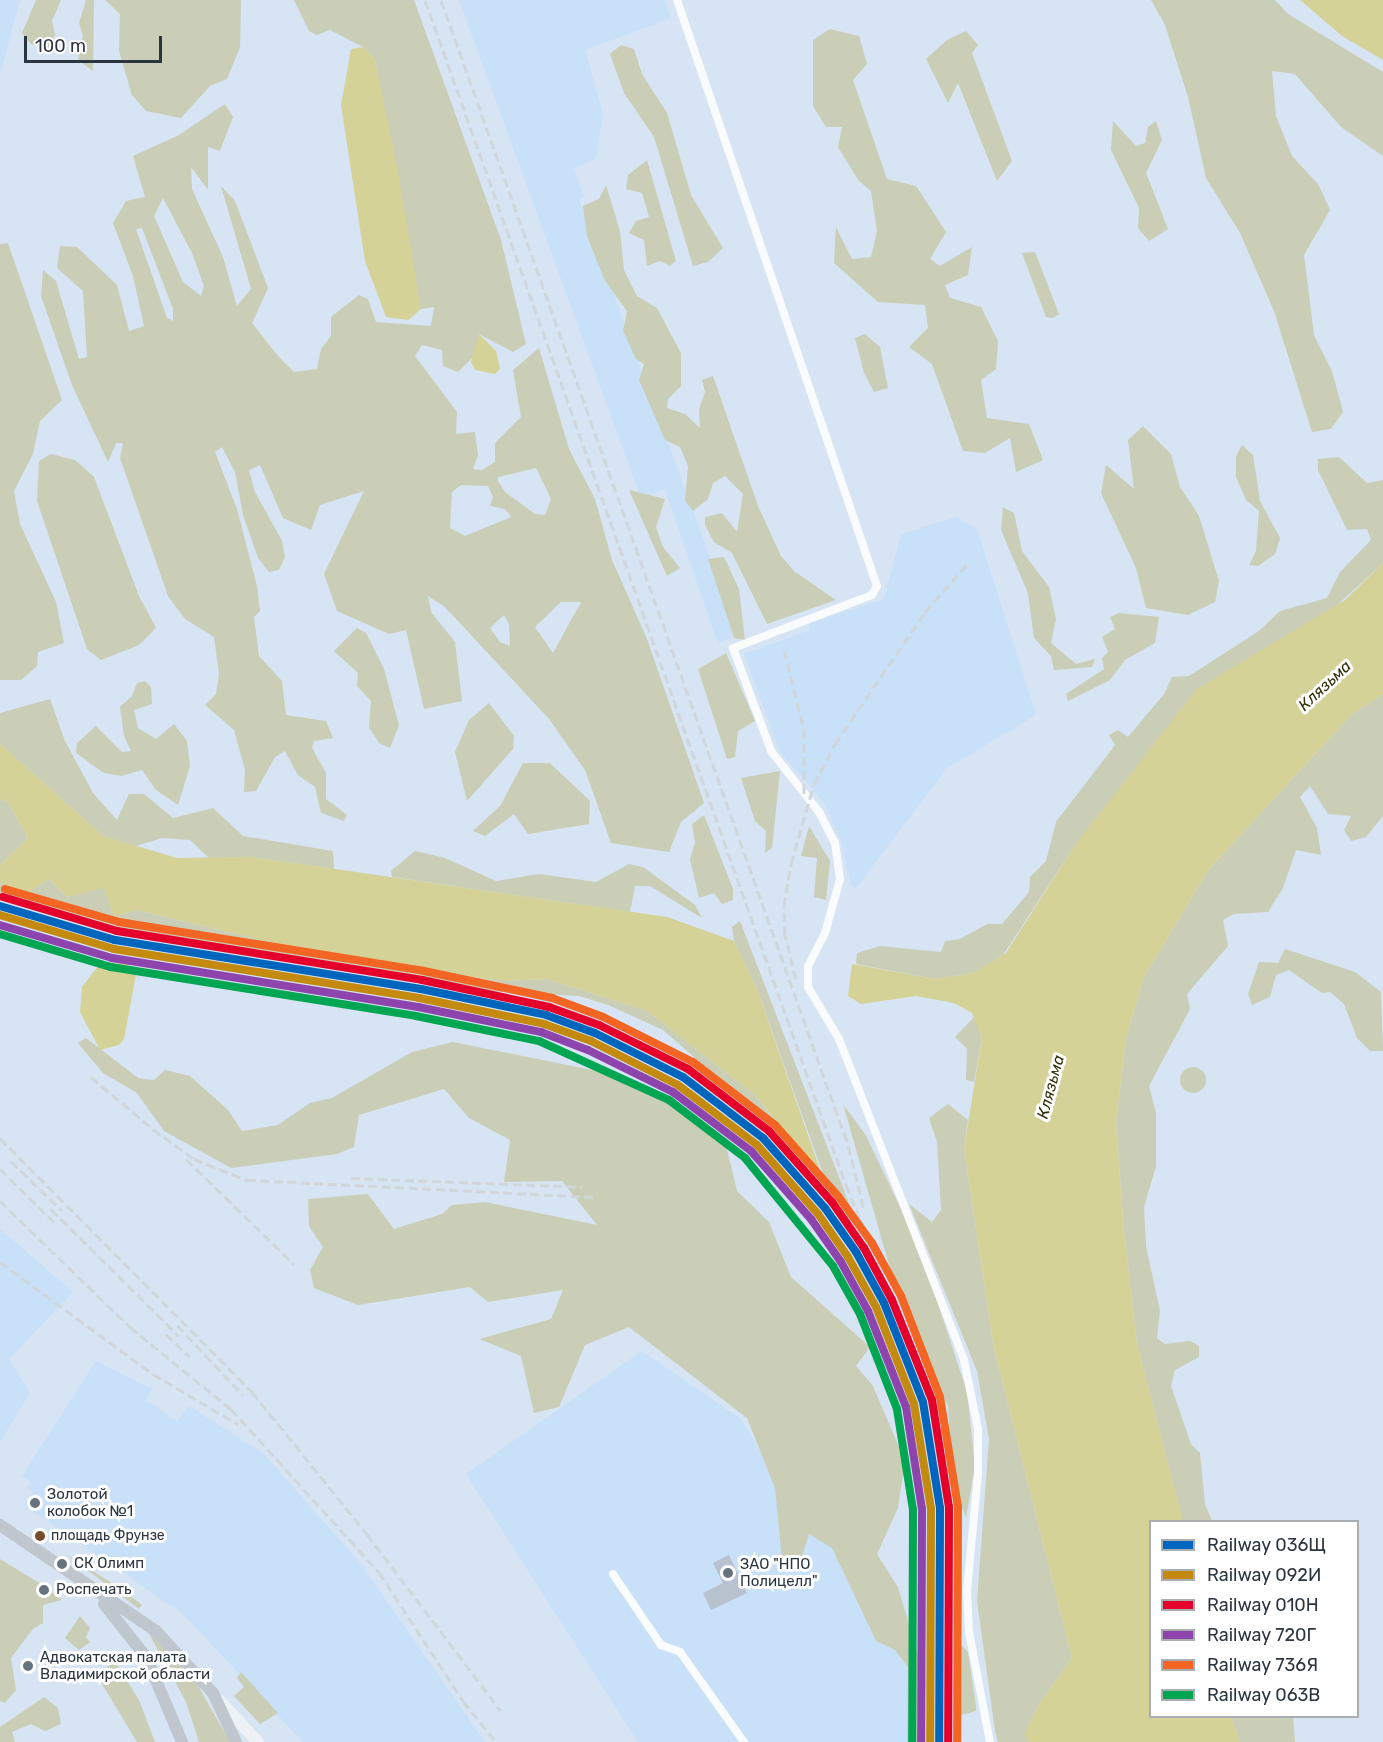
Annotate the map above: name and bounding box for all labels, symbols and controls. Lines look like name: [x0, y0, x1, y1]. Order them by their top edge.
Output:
scale bar: [27, 24, 165, 62]
text: 100 m: [35, 35, 86, 57]
water label: Клязьма: [1295, 657, 1355, 715]
water label: Клязьма: [1033, 1053, 1069, 1121]
place label: Золотой колобок №1: [47, 1485, 133, 1520]
marker: Золотой колобок №1: [28, 1496, 42, 1510]
legend: [1149, 1520, 1359, 1718]
place label: площадь Фрунзе: [51, 1528, 165, 1544]
marker: площадь Фрунзе: [34, 1530, 46, 1542]
text: Railway 036Щ: [1207, 1534, 1326, 1556]
place label: СК Олимп: [74, 1555, 144, 1573]
place label: ЗАО "НПО Полицелл": [740, 1555, 818, 1590]
marker: СК Олимп: [55, 1557, 69, 1571]
text: Railway 092И: [1207, 1564, 1321, 1586]
marker: ЗАО "НПО Полицелл": [721, 1566, 735, 1580]
place label: Роспечать: [56, 1581, 132, 1599]
marker: Роспечать: [37, 1583, 51, 1597]
text: Railway 010Н: [1207, 1594, 1319, 1616]
text: Railway 720Г: [1207, 1624, 1316, 1646]
place label: Адвокатская палата Владимирской области: [40, 1648, 210, 1683]
text: Railway 736Я: [1207, 1654, 1318, 1676]
marker: Адвокатская палата Владимирской области: [21, 1659, 35, 1673]
text: Railway 063В: [1207, 1684, 1320, 1706]

